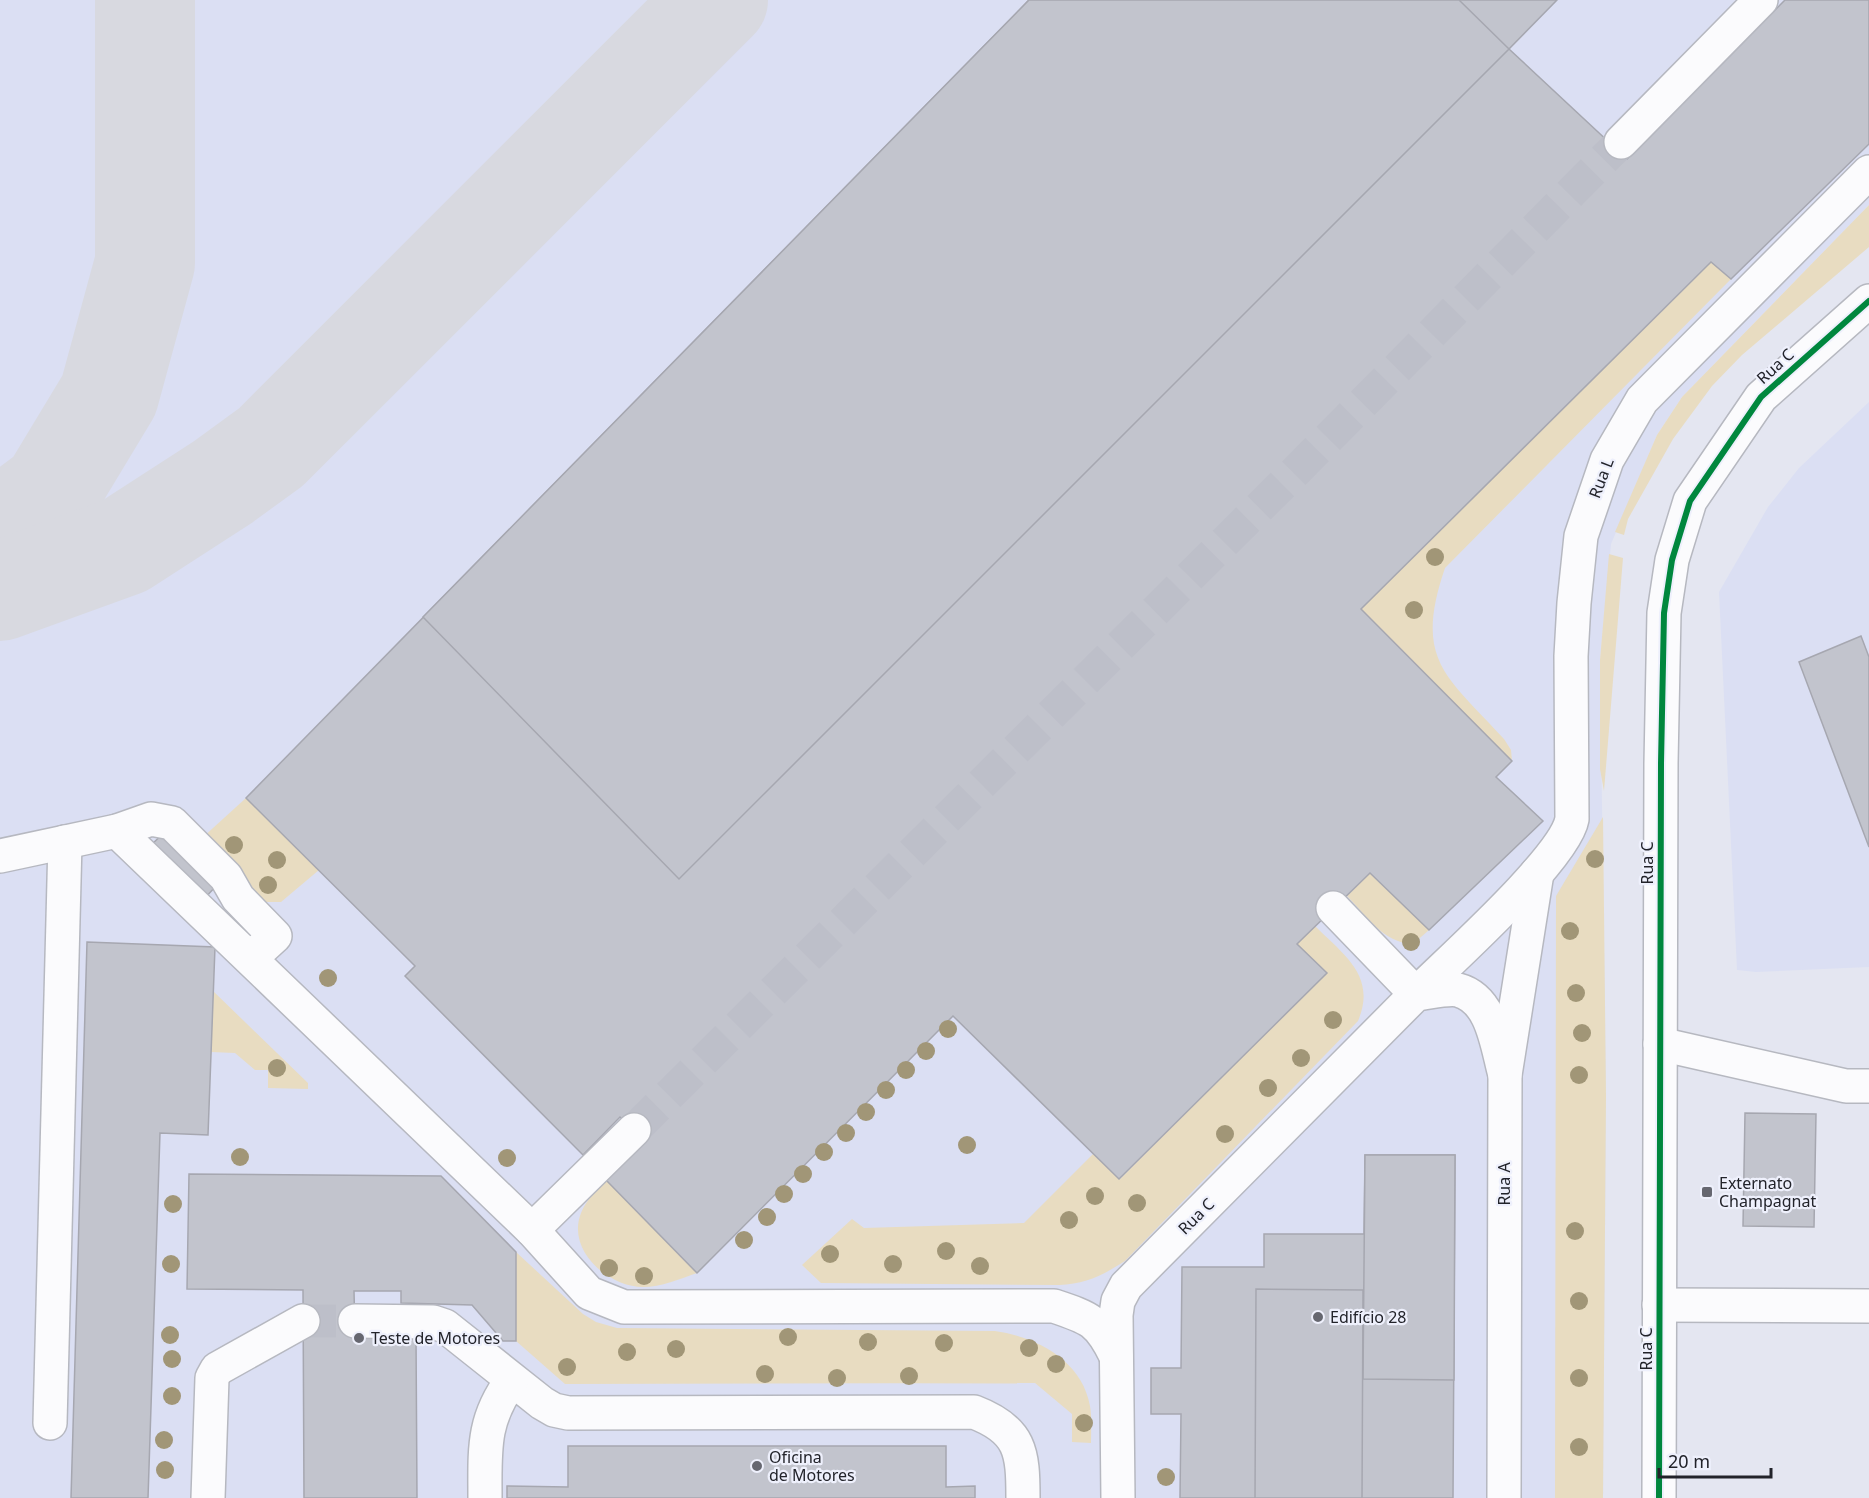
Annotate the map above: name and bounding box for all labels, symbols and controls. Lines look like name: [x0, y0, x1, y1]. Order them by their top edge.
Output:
street label: Rua C: [1752, 343, 1798, 389]
street label: Rua L: [1583, 455, 1619, 501]
street label: Rua C: [1636, 841, 1658, 885]
street label: Rua A: [1493, 1162, 1515, 1206]
place label: Externato Champagnat: [1719, 1172, 1816, 1212]
marker: Externato Champagnat: [1700, 1185, 1714, 1199]
street label: Rua C: [1173, 1193, 1219, 1239]
place label: Edifício 28: [1330, 1306, 1406, 1328]
marker: Edifício 28: [1311, 1310, 1325, 1324]
place label: Teste de Motores: [371, 1327, 500, 1349]
street label: Rua C: [1635, 1327, 1657, 1371]
marker: Teste de Motores: [352, 1331, 366, 1345]
scale bar: [1659, 1441, 1772, 1479]
place label: Oficina de Motores: [769, 1446, 855, 1486]
text: 20 m: [1668, 1449, 1710, 1473]
marker: Oficina de Motores: [750, 1459, 764, 1473]

